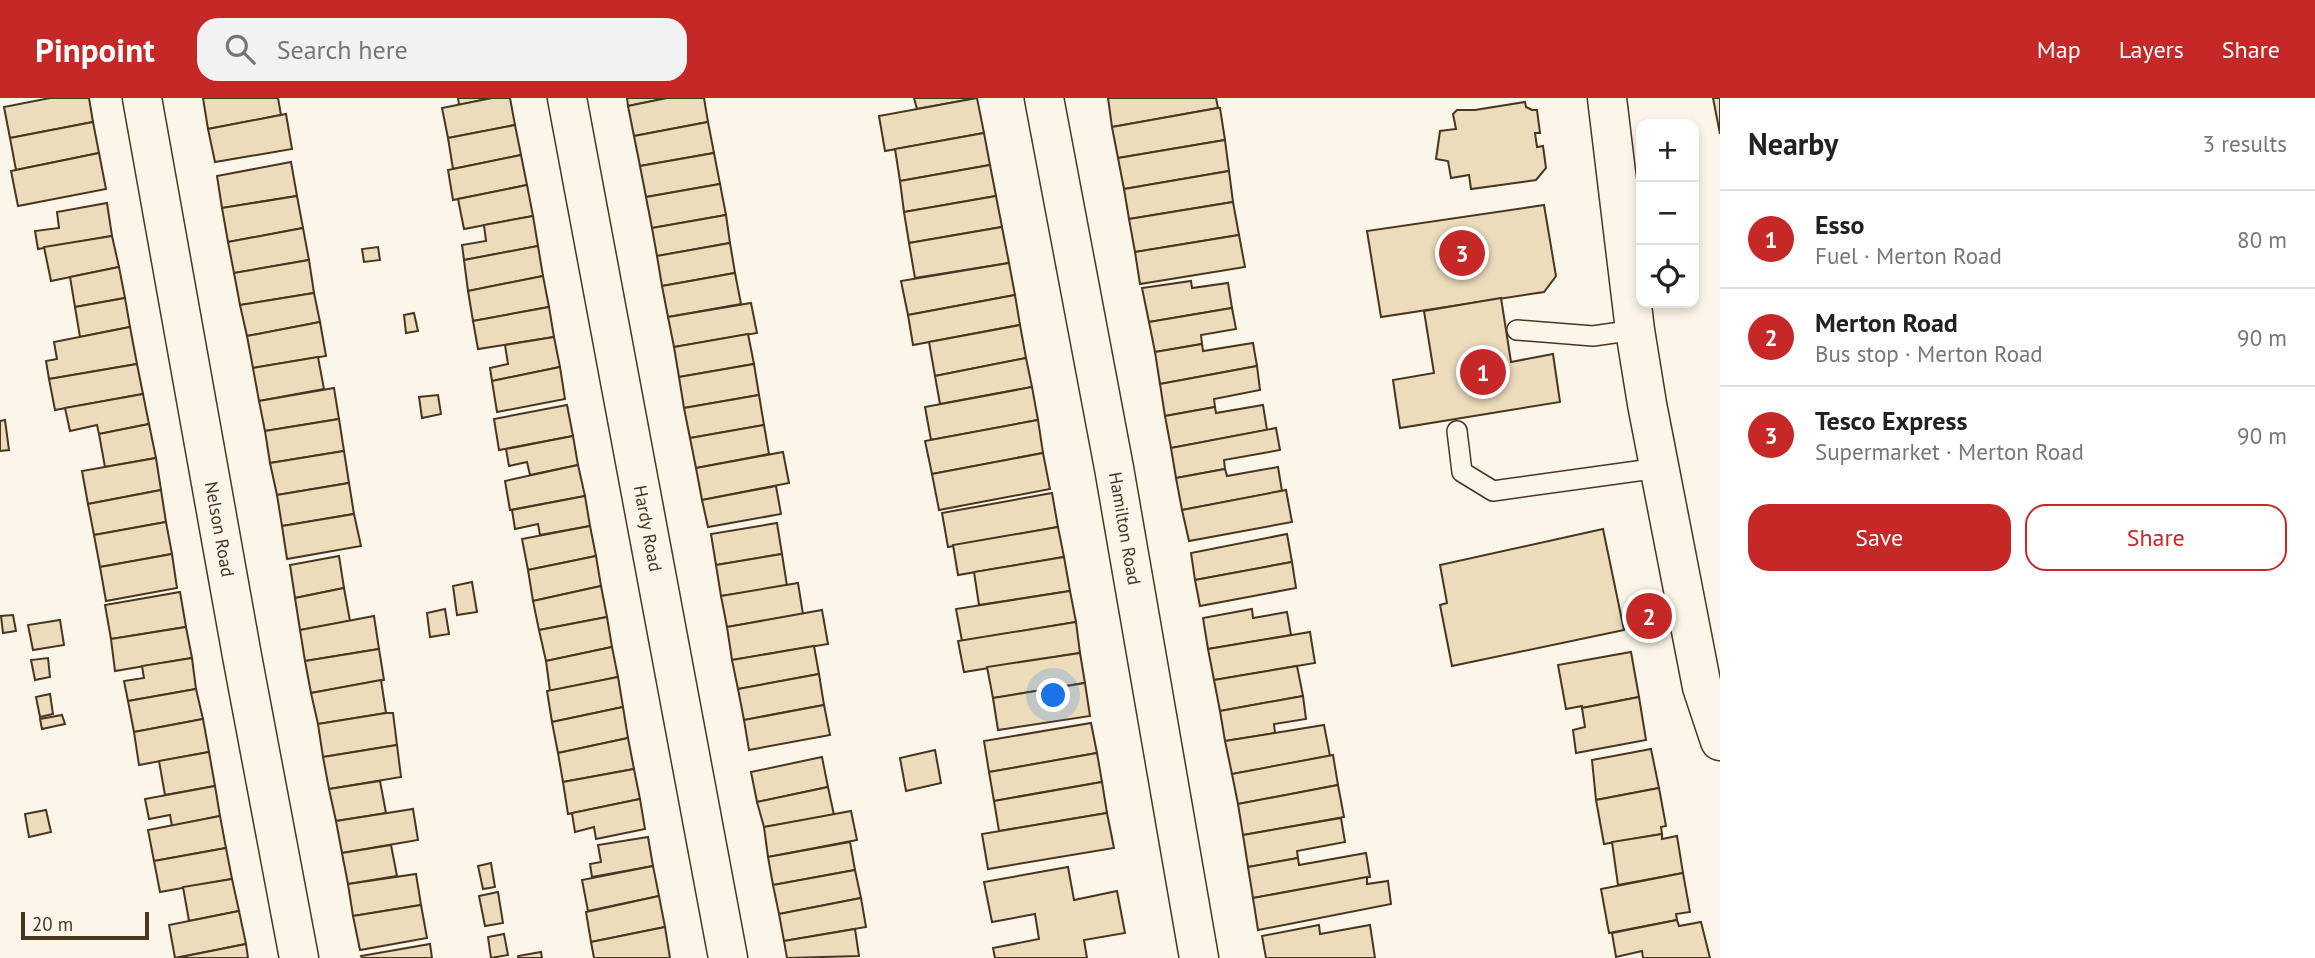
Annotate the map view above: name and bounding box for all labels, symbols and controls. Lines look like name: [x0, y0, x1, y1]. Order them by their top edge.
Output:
search box: [197, 18, 687, 81]
text: Pinpoint: [35, 28, 155, 71]
icon: search: [221, 30, 259, 68]
text: Search here: [277, 33, 408, 66]
text: Map: [2037, 34, 2081, 65]
text: Layers: [2119, 34, 2184, 65]
text: Share: [2222, 34, 2280, 65]
map controls: [1636, 119, 1699, 308]
button: +: [1636, 119, 1699, 182]
text: Nearby: [1748, 124, 1838, 163]
text: 3 results: [2203, 129, 2287, 158]
button: −: [1636, 182, 1699, 245]
text: Esso: [1815, 208, 1864, 241]
text: 1: [1764, 225, 1778, 254]
text: 80 m: [2237, 225, 2287, 254]
pin: 3: [1439, 227, 1485, 279]
text: Fuel · Merton Road: [1815, 241, 2002, 270]
button: locate: [1636, 245, 1699, 308]
text: Merton Road: [1815, 306, 1958, 339]
text: 2: [1764, 323, 1778, 352]
text: 90 m: [2237, 323, 2287, 352]
text: Bus stop · Merton Road: [1815, 339, 2043, 368]
pin: 1: [1460, 346, 1506, 398]
text: Tesco Express: [1815, 404, 1968, 437]
text: 3: [1764, 421, 1778, 450]
text: 90 m: [2237, 421, 2287, 450]
text: Supermarket · Merton Road: [1815, 437, 2084, 466]
street label: Hamilton Road: [1104, 470, 1146, 587]
street label: Nelson Road: [200, 479, 240, 579]
street label: Hardy Road: [629, 483, 667, 574]
button: Save: [1748, 504, 2011, 571]
button: Share: [2025, 504, 2287, 571]
pin: 2: [1626, 590, 1672, 642]
your location: [1036, 678, 1070, 712]
scale bar: [21, 909, 149, 941]
text: 20 m: [32, 912, 73, 936]

